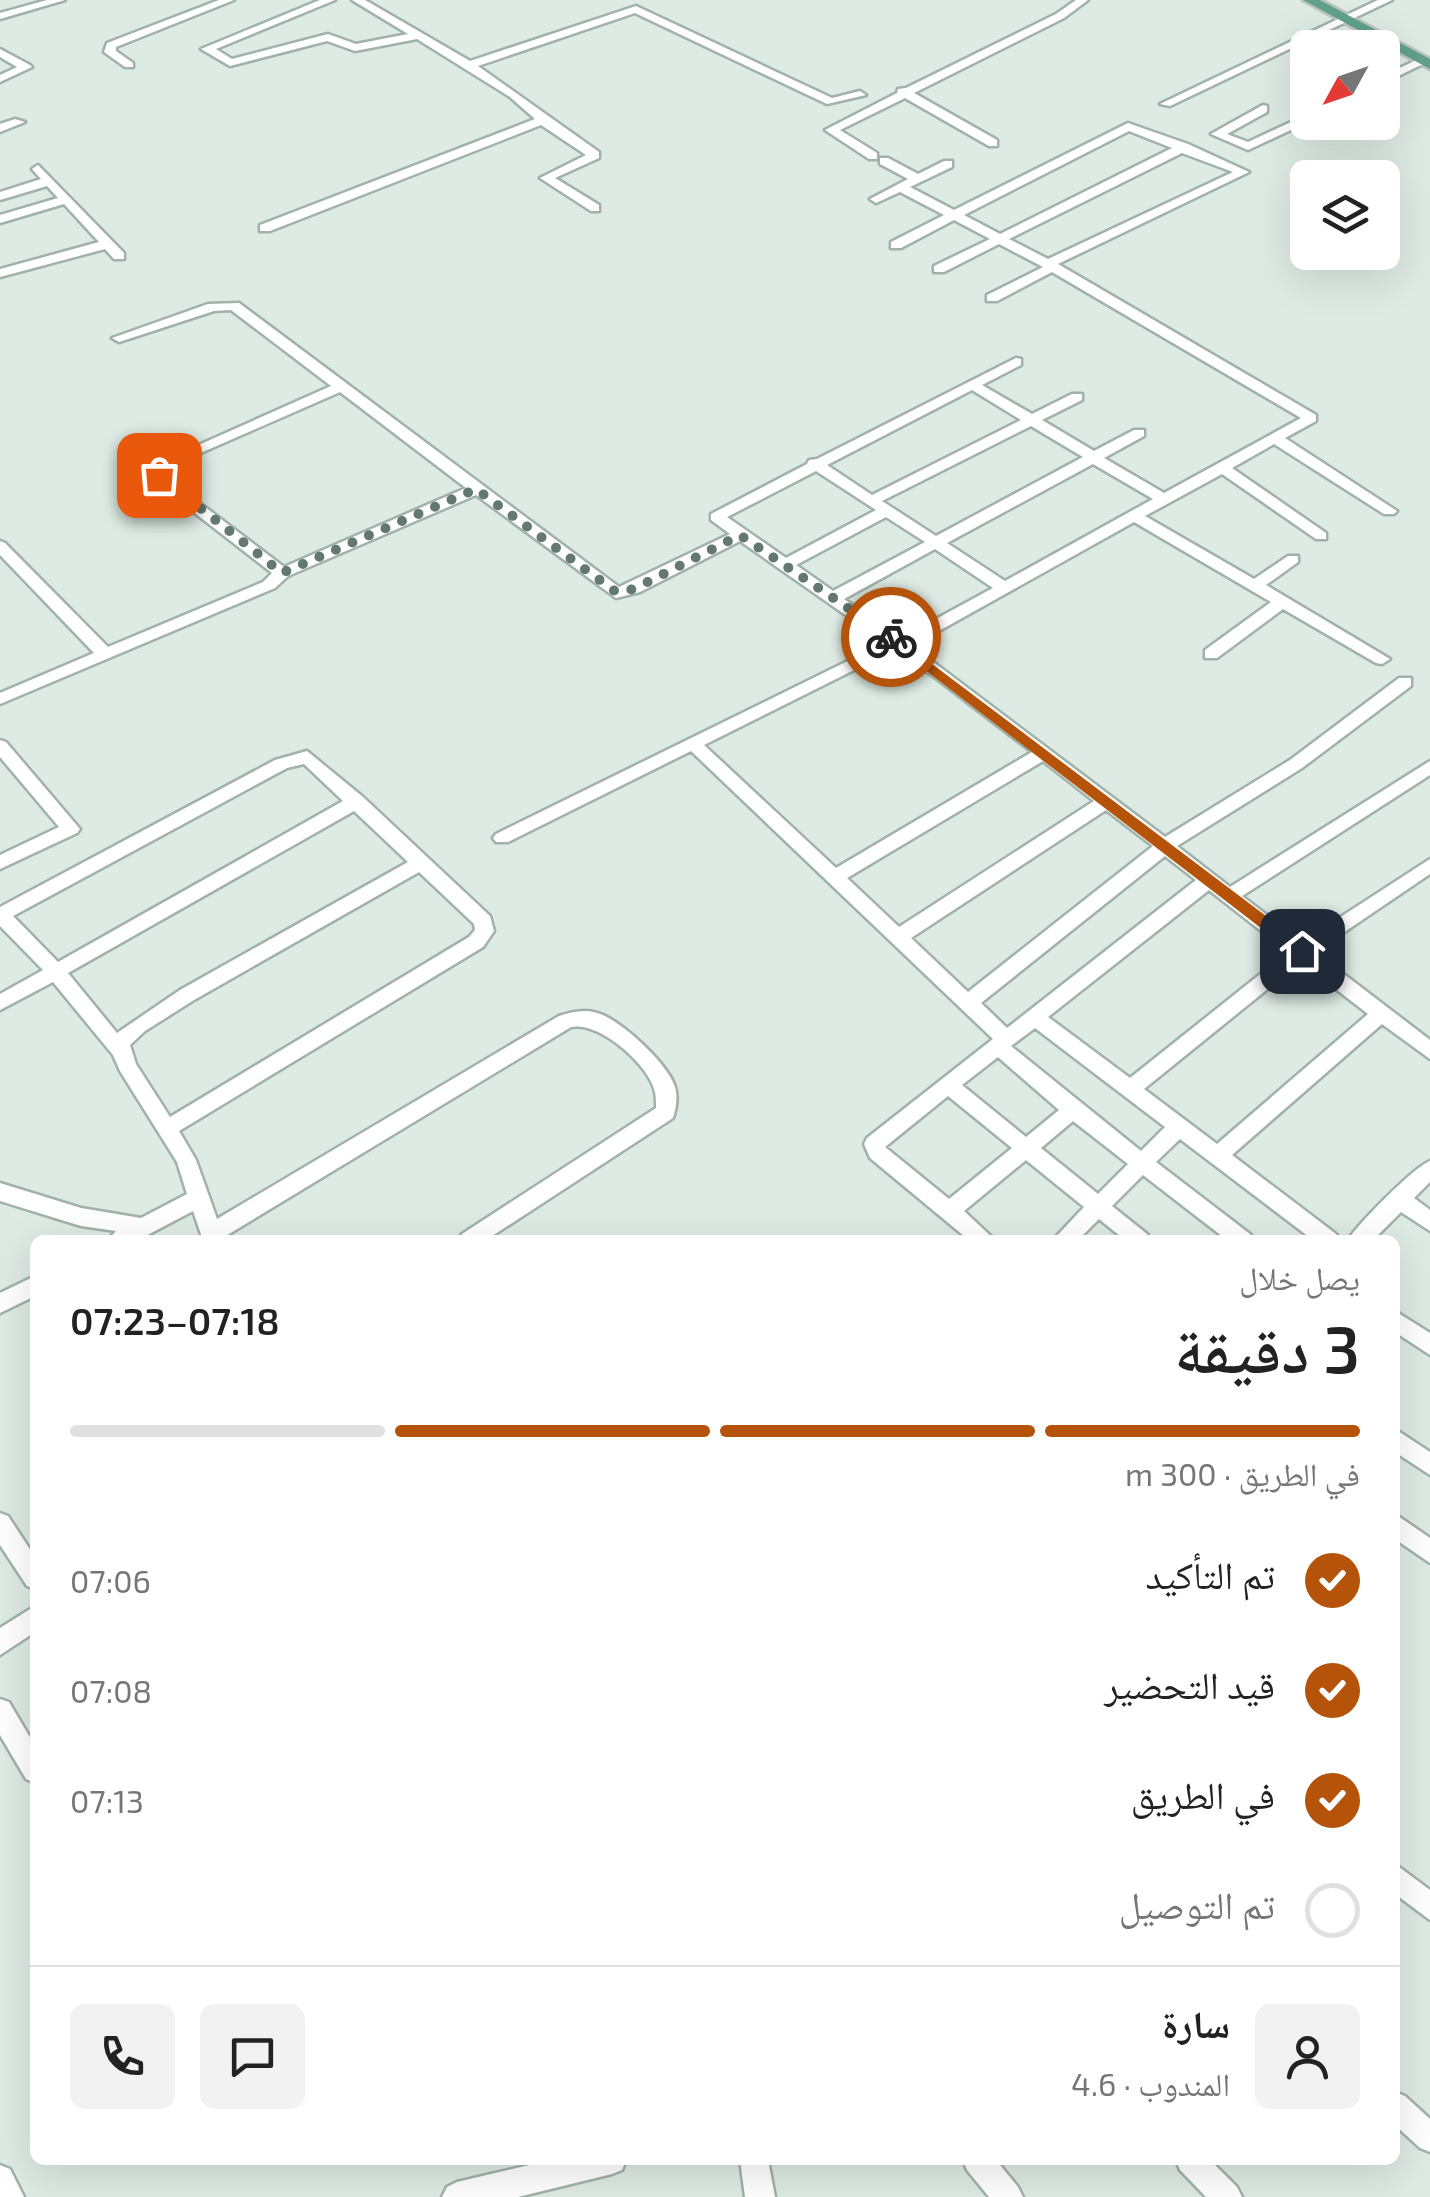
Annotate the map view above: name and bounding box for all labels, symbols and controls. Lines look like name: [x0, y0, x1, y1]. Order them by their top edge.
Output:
north arrow: [1290, 30, 1400, 140]
map controls: [1290, 30, 1400, 270]
button: layers: [1290, 160, 1400, 270]
pin: [117, 433, 202, 518]
icon: bag: [132, 448, 187, 503]
courier: [841, 587, 941, 687]
icon: bike: [864, 610, 919, 665]
pin: [1260, 909, 1345, 994]
icon: home: [1275, 924, 1330, 979]
text: يصل خلال: [1239, 1258, 1360, 1296]
text: 07:18–07:23: [70, 1297, 280, 1343]
text: 3 دقيقة: [1174, 1308, 1360, 1386]
text: في الطريق · 300 m: [1125, 1454, 1360, 1492]
text: تم التأكيد: [1146, 1551, 1275, 1597]
icon: check: [1305, 1553, 1360, 1608]
text: 07:06: [70, 1561, 151, 1599]
text: قيد التحضير: [1104, 1661, 1275, 1707]
icon: check: [1305, 1663, 1360, 1718]
text: 07:08: [70, 1671, 152, 1709]
text: في الطريق: [1131, 1771, 1275, 1817]
icon: check: [1305, 1773, 1360, 1828]
text: 07:13: [70, 1781, 144, 1819]
text: تم التوصيل: [1119, 1881, 1275, 1927]
text: سارة: [1162, 2000, 1230, 2046]
button: phone: [70, 2004, 175, 2109]
button: chat: [200, 2004, 305, 2109]
button: person: [1255, 2004, 1360, 2109]
text: المندوب · 4.6: [1071, 2064, 1230, 2102]

